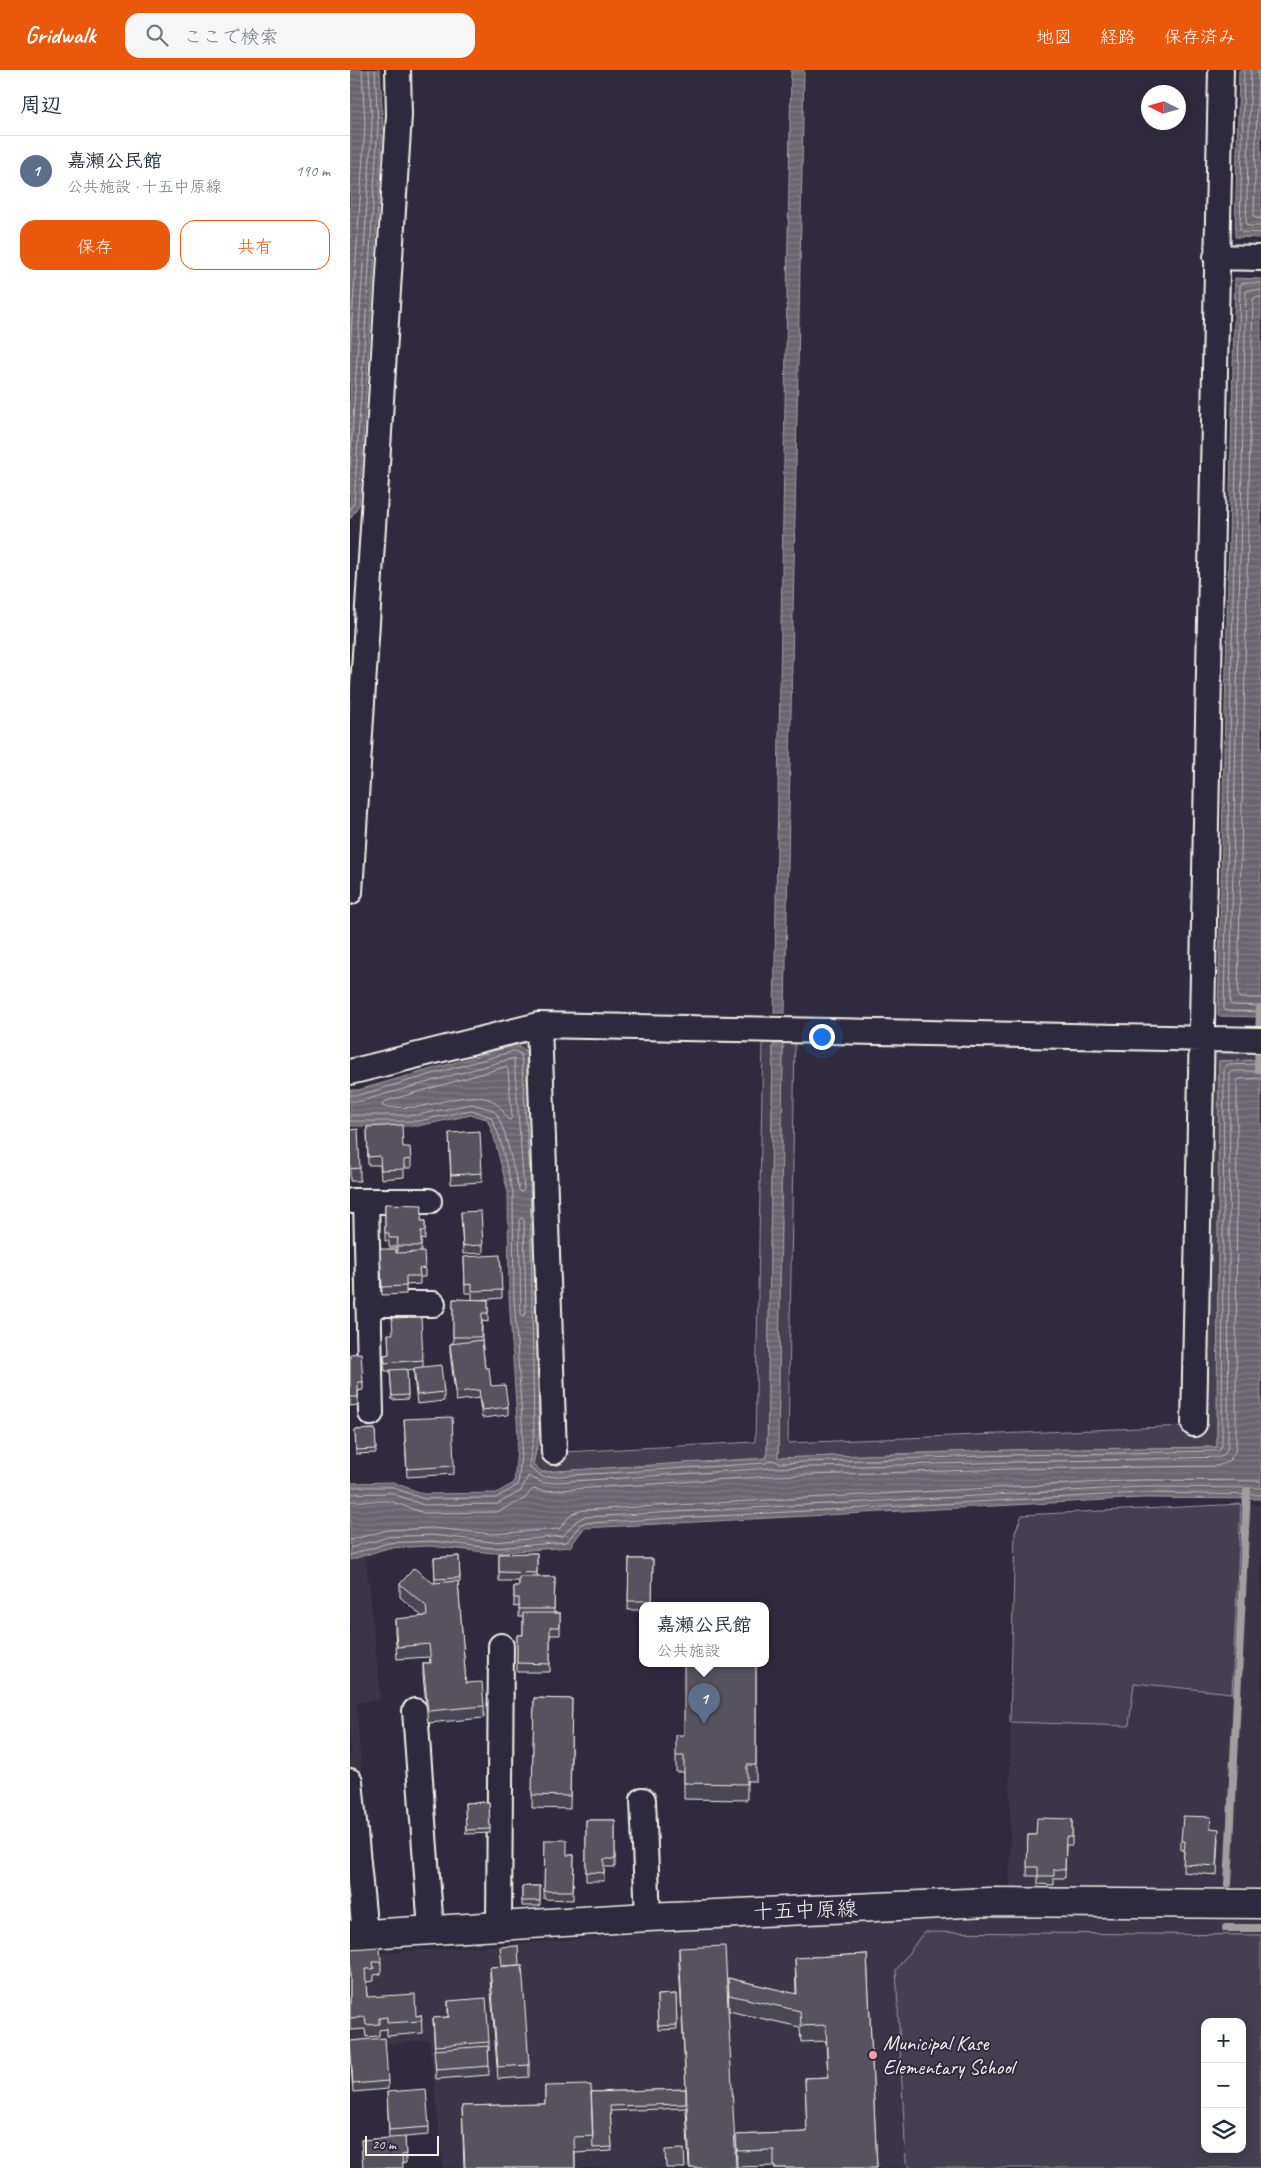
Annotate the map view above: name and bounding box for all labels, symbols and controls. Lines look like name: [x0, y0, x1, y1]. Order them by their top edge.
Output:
search box: [125, 13, 475, 58]
text: Gridwalk: [25, 20, 95, 50]
icon: search: [143, 21, 171, 49]
text: ここで検索: [183, 25, 278, 49]
text: 地図: [1036, 26, 1072, 48]
text: 経路: [1100, 26, 1136, 48]
text: 保存済み: [1164, 26, 1236, 48]
north arrow: [1141, 85, 1186, 130]
text: 周辺: [20, 92, 62, 118]
text: 嘉瀬公民館: [67, 149, 162, 173]
text: 1: [32, 161, 40, 181]
text: 190 m: [296, 161, 330, 181]
text: 公共施設 · 十五中原線: [67, 177, 222, 197]
button: 保存: [20, 220, 170, 270]
button: 共有: [180, 220, 330, 270]
your location: [809, 1024, 835, 1050]
popup: [639, 1602, 769, 1667]
text: 嘉瀬公民館: [656, 1613, 752, 1637]
text: 公共施設: [656, 1641, 721, 1661]
pin: 1: [688, 1683, 720, 1724]
street label: 十五中原線: [752, 1895, 858, 1925]
map controls: [1201, 2018, 1246, 2153]
button: +: [1201, 2018, 1246, 2063]
place label: Municipal Kase Elementary School: [883, 2030, 1018, 2080]
marker: Municipal Kase Elementary School: [867, 2049, 879, 2061]
button: −: [1201, 2063, 1246, 2108]
button: layers: [1201, 2108, 1246, 2153]
scale bar: [365, 2133, 439, 2156]
text: 20 m: [372, 2136, 396, 2153]

